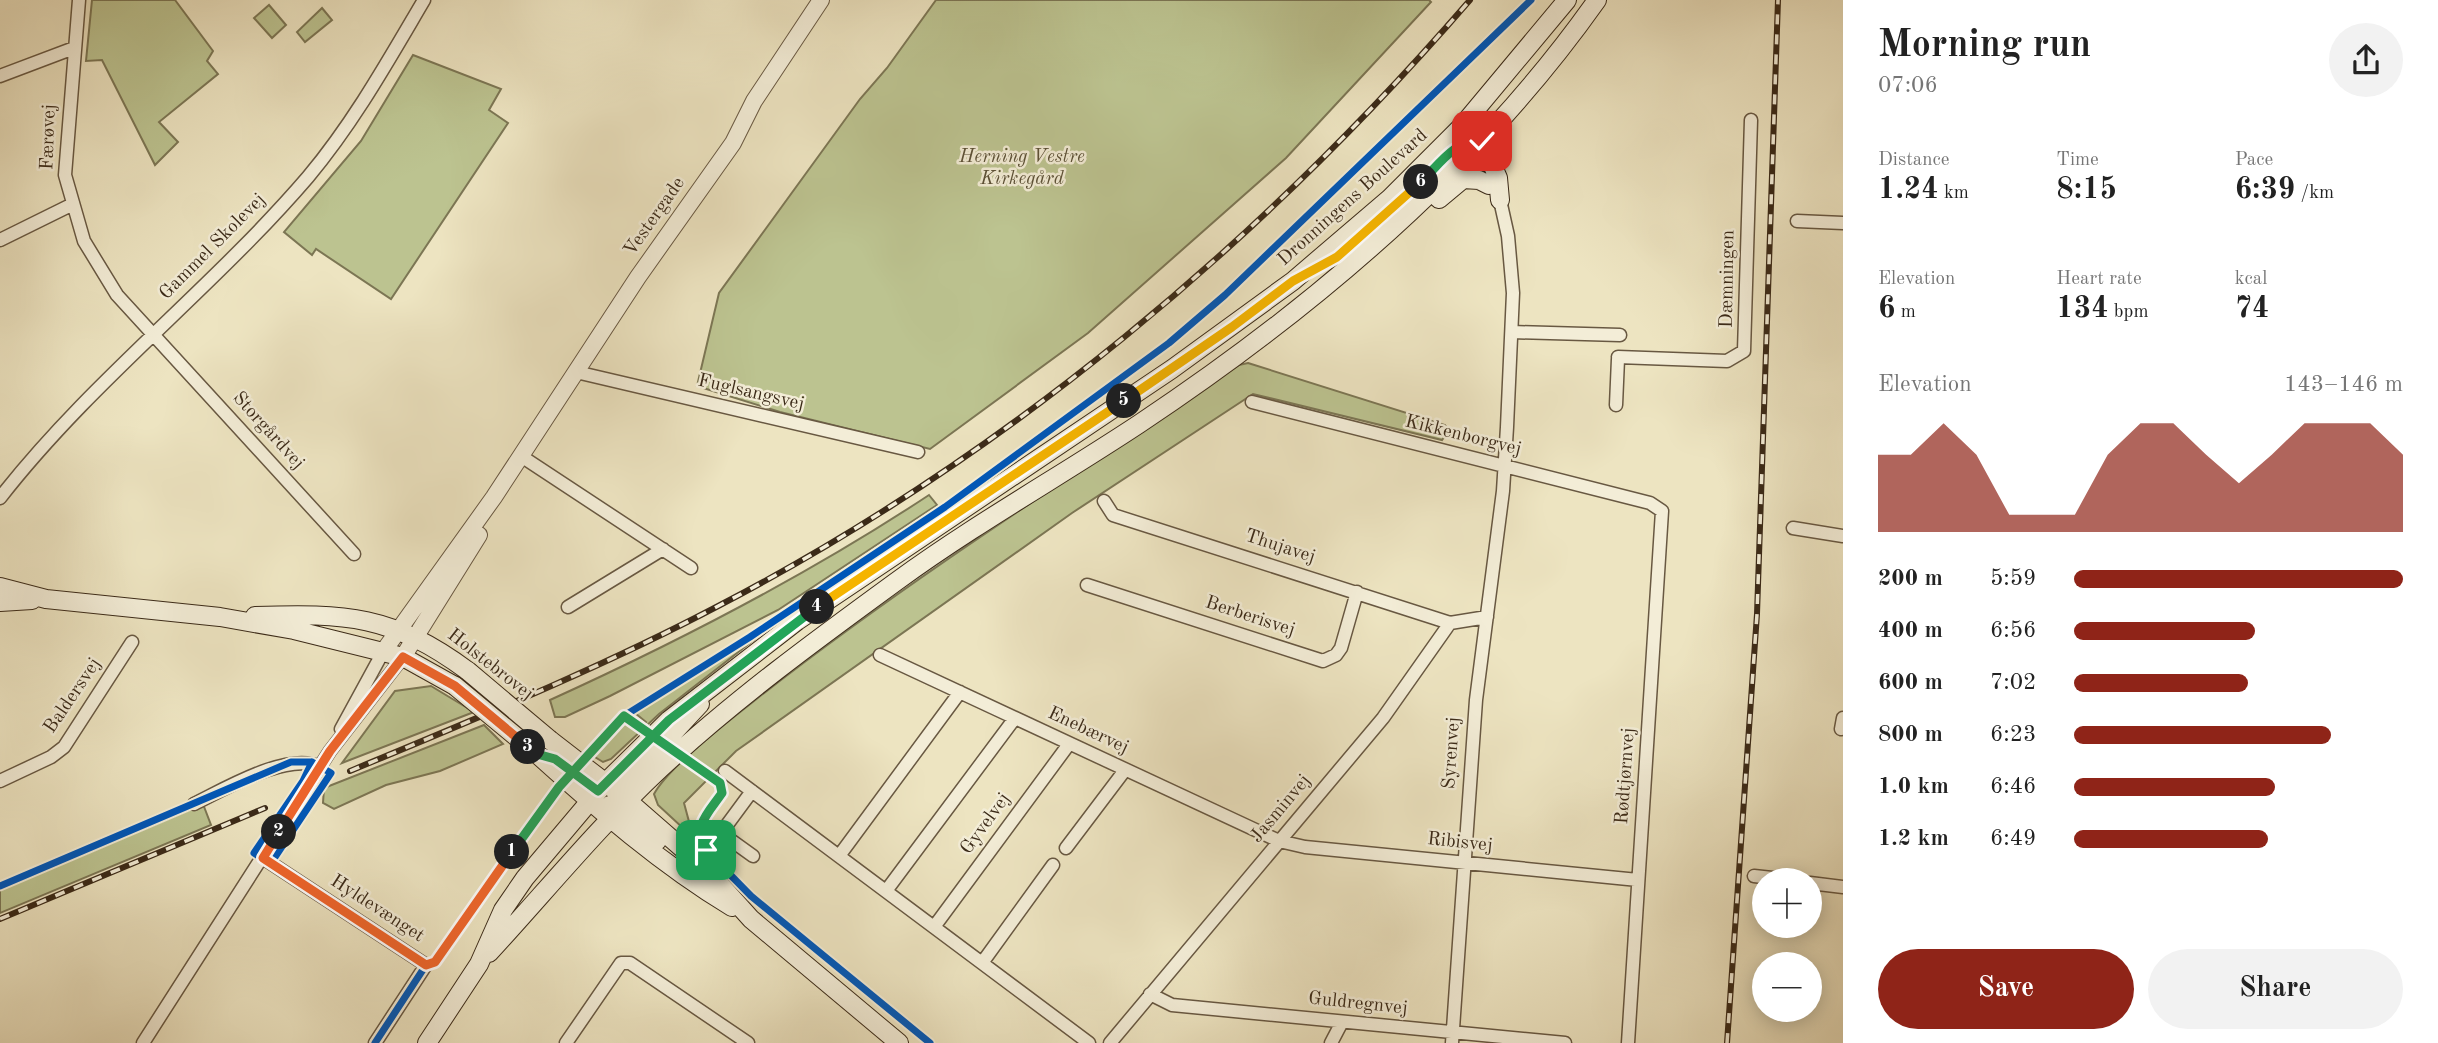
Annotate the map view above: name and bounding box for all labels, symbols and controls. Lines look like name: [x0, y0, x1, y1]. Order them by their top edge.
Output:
button: share: [2329, 23, 2403, 97]
text: Morning run: [1878, 27, 2091, 65]
text: 07:06: [1878, 74, 1938, 97]
street label: Færøvej: [38, 104, 60, 170]
pin: [1452, 111, 1512, 171]
icon: check: [1463, 122, 1501, 160]
street label: Dronningens Boulevard: [1275, 126, 1431, 270]
park label: Herning Vestre Kirkegård: [958, 148, 1085, 189]
text: Distance: [1878, 151, 1950, 170]
text: Time: [2056, 151, 2099, 170]
text: Pace: [2235, 151, 2273, 170]
pin: 6: [1404, 164, 1438, 200]
text: 6: [1415, 172, 1426, 191]
street label: Vestergade: [621, 174, 689, 260]
text: 1.24: [1878, 175, 1939, 205]
text: 8:15: [2056, 175, 2117, 205]
text: 6:39: [2235, 175, 2295, 205]
text: km: [1939, 184, 1969, 203]
text: /km: [2295, 184, 2334, 203]
street label: Gammel Skolevej: [156, 190, 270, 304]
street label: Dæmningen: [1718, 230, 1738, 328]
text: Elevation: [1878, 270, 1955, 289]
text: Heart rate: [2056, 270, 2142, 289]
text: kcal: [2235, 270, 2267, 289]
text: 6: [1878, 294, 1895, 324]
text: 134: [2056, 294, 2109, 324]
text: 74: [2235, 294, 2269, 324]
text: m: [1895, 303, 1916, 322]
text: bpm: [2109, 303, 2149, 322]
street label: Fuglsangsvej: [696, 372, 806, 414]
text: Elevation: [1878, 373, 1972, 396]
text: 143–146 m: [2284, 373, 2403, 396]
pin: 5: [1106, 384, 1142, 418]
street label: Storgårdvej: [228, 389, 308, 473]
text: 5: [1118, 391, 1129, 410]
street label: Kikkenborgvej: [1403, 412, 1523, 460]
street label: Thujavej: [1242, 527, 1318, 567]
text: 200 m: [1878, 567, 1943, 590]
text: 5:59: [1990, 567, 2036, 590]
pin: 4: [800, 590, 834, 624]
street label: Berberisvej: [1203, 594, 1297, 640]
text: 4: [811, 597, 822, 616]
text: 400 m: [1878, 619, 1943, 642]
text: 6:56: [1990, 619, 2036, 642]
street label: Holstebrovej: [443, 626, 537, 704]
street label: Baldersvej: [41, 655, 105, 737]
text: 600 m: [1878, 671, 1943, 694]
text: 7:02: [1990, 671, 2036, 694]
street label: Enebærvej: [1045, 704, 1131, 758]
street label: Syrenvej: [1440, 716, 1464, 790]
text: 800 m: [1878, 723, 1943, 746]
text: 6:23: [1990, 723, 2036, 746]
street label: Rødtjørnvej: [1613, 727, 1639, 825]
pin: 3: [510, 730, 546, 764]
text: 3: [522, 737, 533, 756]
street label: Jasminvej: [1247, 771, 1315, 847]
text: 1.0 km: [1878, 775, 1949, 798]
text: 6:46: [1990, 775, 2036, 798]
street label: Gyvelvej: [958, 790, 1014, 858]
pin: 2: [262, 814, 296, 850]
pin: [676, 820, 736, 880]
text: 2: [273, 822, 284, 841]
text: 1.2 km: [1878, 827, 1949, 850]
text: 6:49: [1990, 827, 2036, 850]
street label: Ribisvej: [1426, 830, 1494, 856]
icon: arrive: [687, 831, 725, 869]
pin: 1: [494, 834, 530, 870]
text: 1: [506, 842, 517, 861]
map controls: [1752, 868, 1822, 1022]
button: +: [1752, 868, 1822, 938]
street label: Hyldevænget: [327, 872, 427, 946]
button: Save: [1878, 949, 2134, 1029]
button: Share: [2148, 949, 2403, 1029]
button: −: [1752, 952, 1822, 1022]
street label: Guldregnvej: [1307, 989, 1409, 1019]

